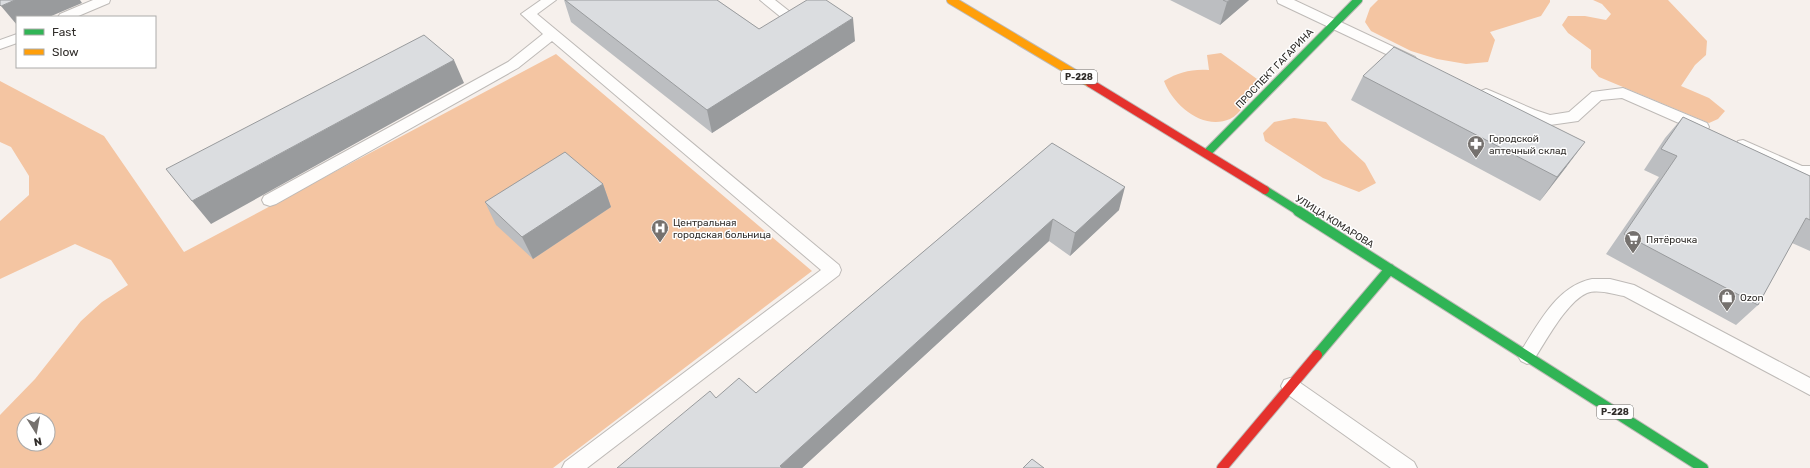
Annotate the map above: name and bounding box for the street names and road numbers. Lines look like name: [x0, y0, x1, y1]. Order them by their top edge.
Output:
street label: ПРОСПЕКТ ГАГАРИНА: [1233, 26, 1316, 111]
road number: Р-228: [1061, 70, 1097, 84]
street label: УЛИЦА КОМАРОВА: [1293, 193, 1376, 251]
road number: Р-228: [1597, 405, 1633, 419]

